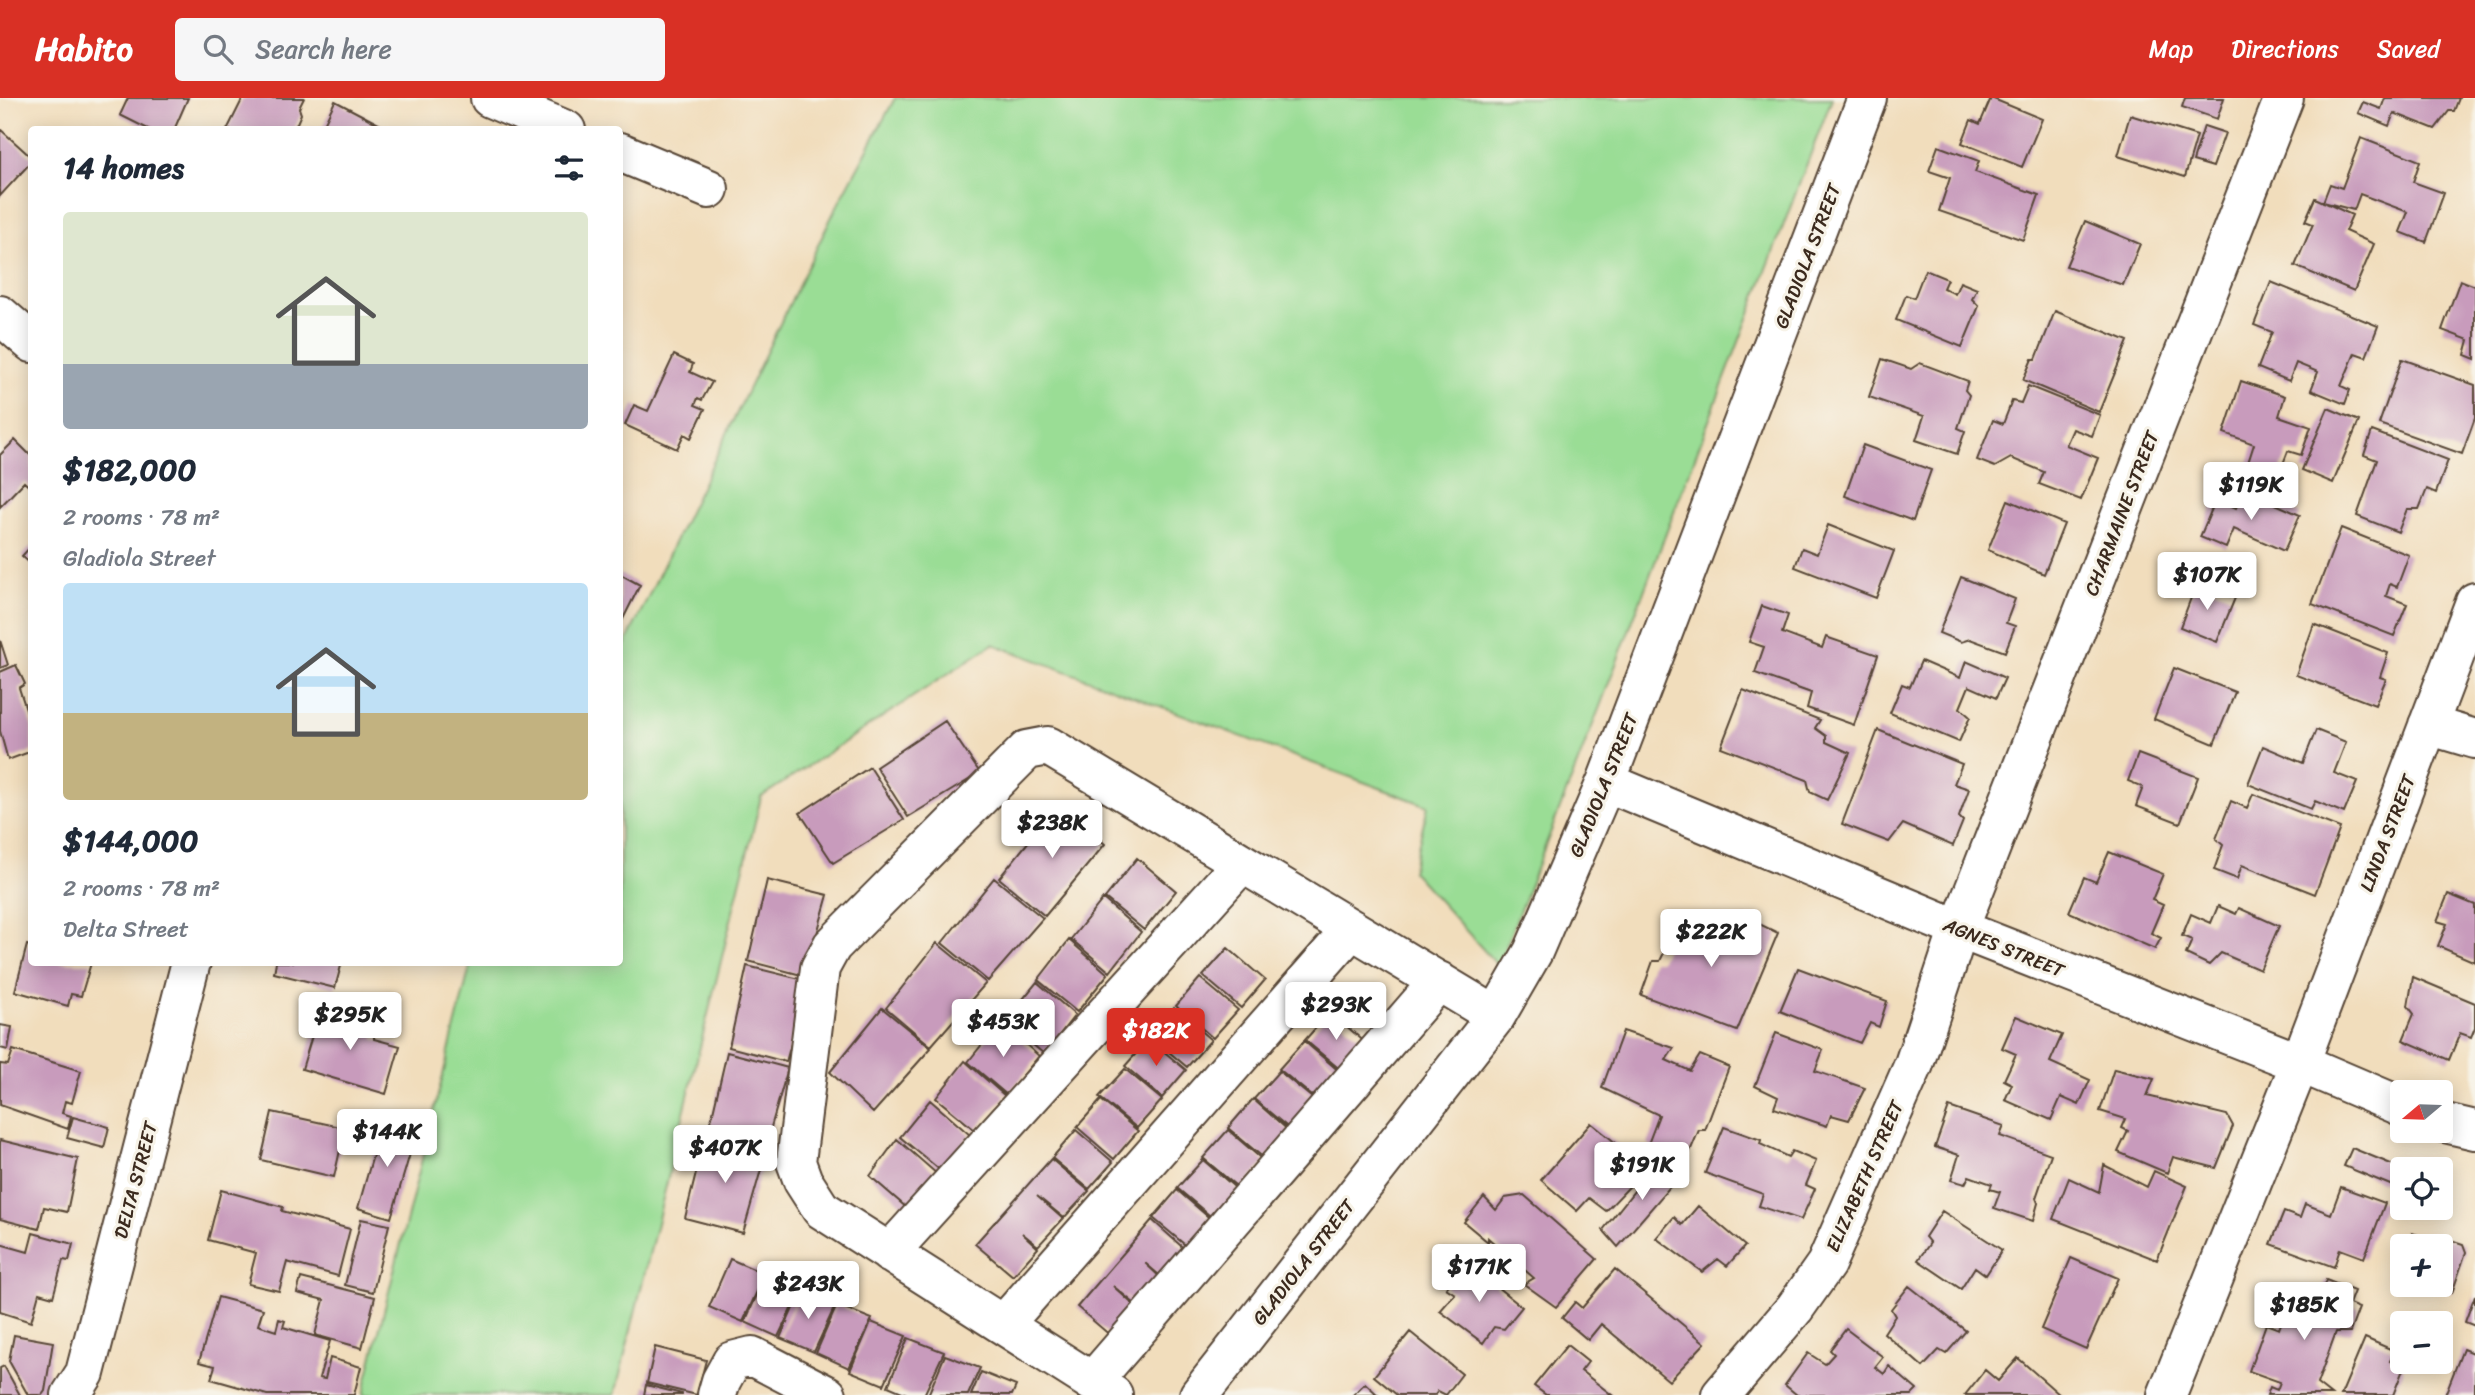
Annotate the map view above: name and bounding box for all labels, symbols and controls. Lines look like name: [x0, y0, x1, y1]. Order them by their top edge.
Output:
search box: [175, 18, 665, 81]
text: Habito: [35, 20, 133, 78]
text: Search here: [255, 26, 392, 72]
text: Map: [2149, 28, 2193, 70]
text: Directions: [2231, 28, 2339, 70]
text: Saved: [2377, 28, 2440, 70]
icon: search: [199, 30, 237, 68]
text: 14 homes: [63, 141, 184, 195]
icon: filters: [550, 149, 588, 187]
street label: GLADIOLA STREET: [1765, 178, 1851, 333]
icon: home: [263, 258, 389, 384]
street label: CHARMAINE STREET: [2075, 424, 2169, 601]
text: $182,000: [63, 443, 196, 497]
pin: $119K: [2202, 462, 2300, 522]
text: $119K: [2219, 464, 2283, 505]
text: 2 rooms · 78 m²: [63, 497, 220, 538]
text: Gladiola Street: [63, 538, 215, 579]
pin: $107K: [2158, 552, 2256, 612]
text: $107K: [2174, 554, 2241, 595]
icon: home: [263, 629, 389, 755]
street label: GLADIOLA STREET: [1560, 707, 1648, 862]
street label: LINDA STREET: [2350, 768, 2425, 897]
pin: $238K: [1003, 800, 1101, 860]
text: $238K: [1017, 802, 1087, 843]
text: $144,000: [63, 814, 199, 868]
text: 2 rooms · 78 m²: [63, 868, 220, 909]
street label: AGNES STREET: [1937, 908, 2071, 987]
text: Delta Street: [63, 909, 189, 950]
pin: $222K: [1662, 910, 1760, 969]
text: $222K: [1676, 911, 1746, 952]
pin: $293K: [1287, 982, 1385, 1042]
text: $293K: [1301, 984, 1371, 1025]
pin: $295K: [301, 992, 399, 1052]
text: $295K: [315, 994, 385, 1035]
pin: $453K: [954, 1000, 1052, 1059]
text: $453K: [968, 1001, 1038, 1042]
pin: $182K: [1107, 1009, 1205, 1068]
text: $182K: [1123, 1010, 1189, 1051]
north arrow: [2390, 1080, 2454, 1143]
map controls: [2390, 1080, 2453, 1374]
street label: ELIZABETH STREET: [1816, 1094, 1913, 1257]
pin: $144K: [338, 1110, 436, 1169]
text: $144K: [353, 1111, 421, 1152]
street label: DELTA STREET: [104, 1116, 167, 1242]
pin: $407K: [676, 1126, 774, 1185]
text: $407K: [689, 1127, 761, 1168]
pin: $191K: [1593, 1142, 1691, 1202]
text: $191K: [1610, 1144, 1674, 1185]
button: locate: [2390, 1157, 2453, 1220]
street label: GLADIOLA STREET: [1243, 1191, 1364, 1333]
button: +: [2390, 1234, 2453, 1297]
pin: $171K: [1430, 1244, 1528, 1304]
text: $171K: [1448, 1246, 1510, 1287]
pin: $243K: [759, 1262, 857, 1321]
text: $243K: [773, 1263, 843, 1304]
pin: $185K: [2255, 1282, 2353, 1342]
text: $185K: [2270, 1284, 2338, 1325]
button: −: [2390, 1311, 2453, 1374]

